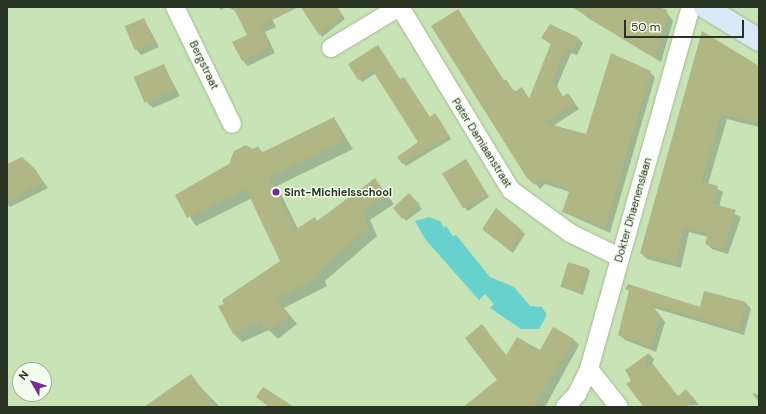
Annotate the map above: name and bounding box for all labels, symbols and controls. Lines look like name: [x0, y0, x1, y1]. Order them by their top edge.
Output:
scale bar: [626, 12, 746, 38]
text: 50 m: [631, 19, 660, 35]
street label: Bergstraat: [187, 38, 221, 92]
street label: Pater Damiaanstraat: [449, 96, 515, 190]
street label: Dokter Dhaenenslaan: [612, 156, 654, 264]
place label: Sint-Michielsschool: [284, 185, 392, 199]
marker: Sint-Michielsschool: [271, 187, 281, 197]
north arrow: [12, 362, 52, 402]
text: N: [15, 368, 31, 383]

